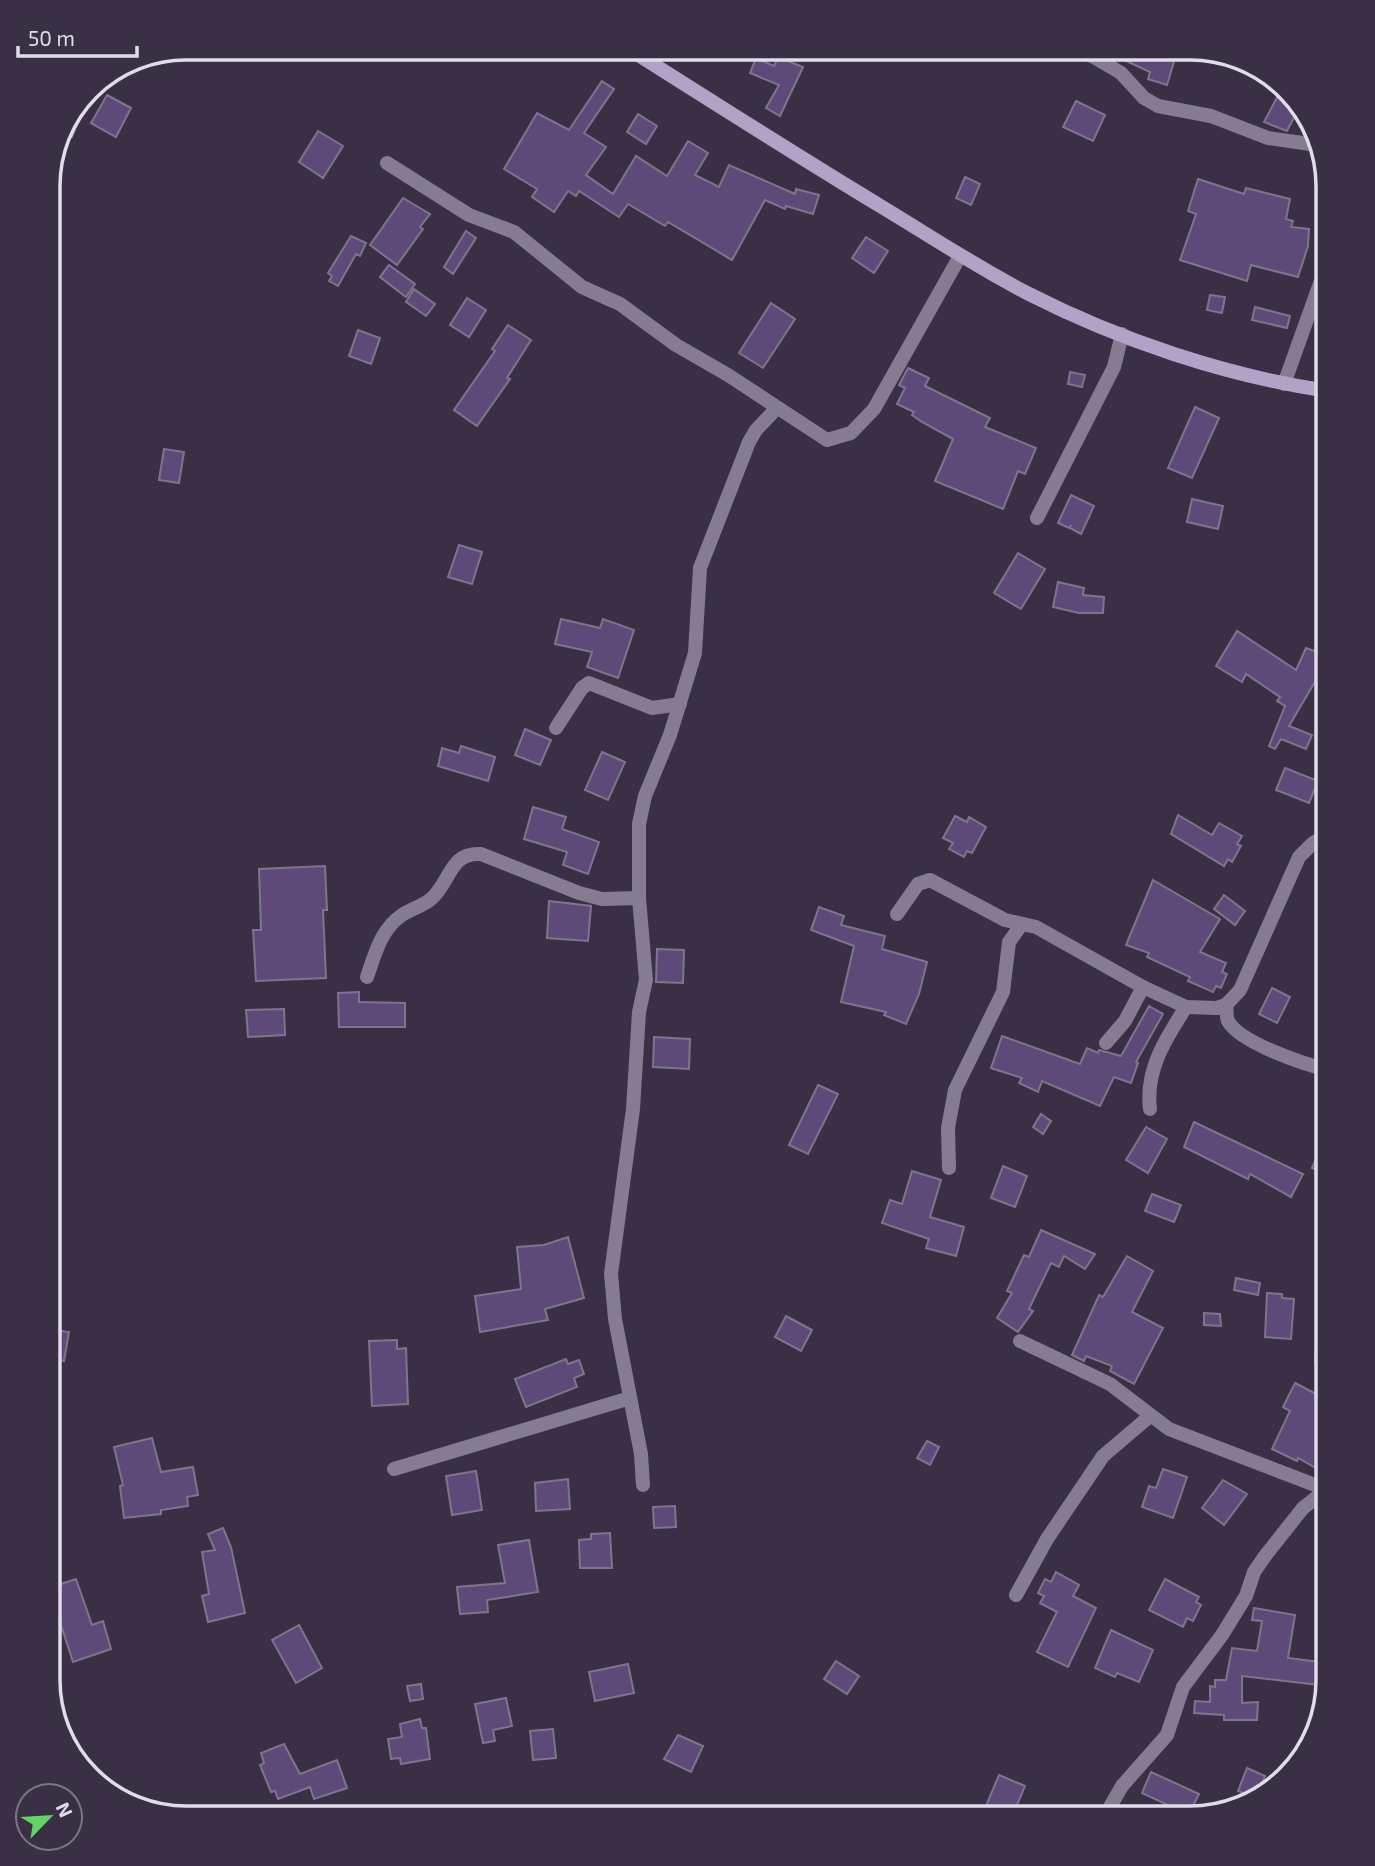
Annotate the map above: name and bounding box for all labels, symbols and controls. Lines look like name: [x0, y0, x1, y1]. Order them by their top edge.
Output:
scale bar: [18, 14, 136, 58]
text: 50 m: [28, 25, 75, 50]
north arrow: [14, 1782, 84, 1852]
text: N: [52, 1799, 78, 1821]

